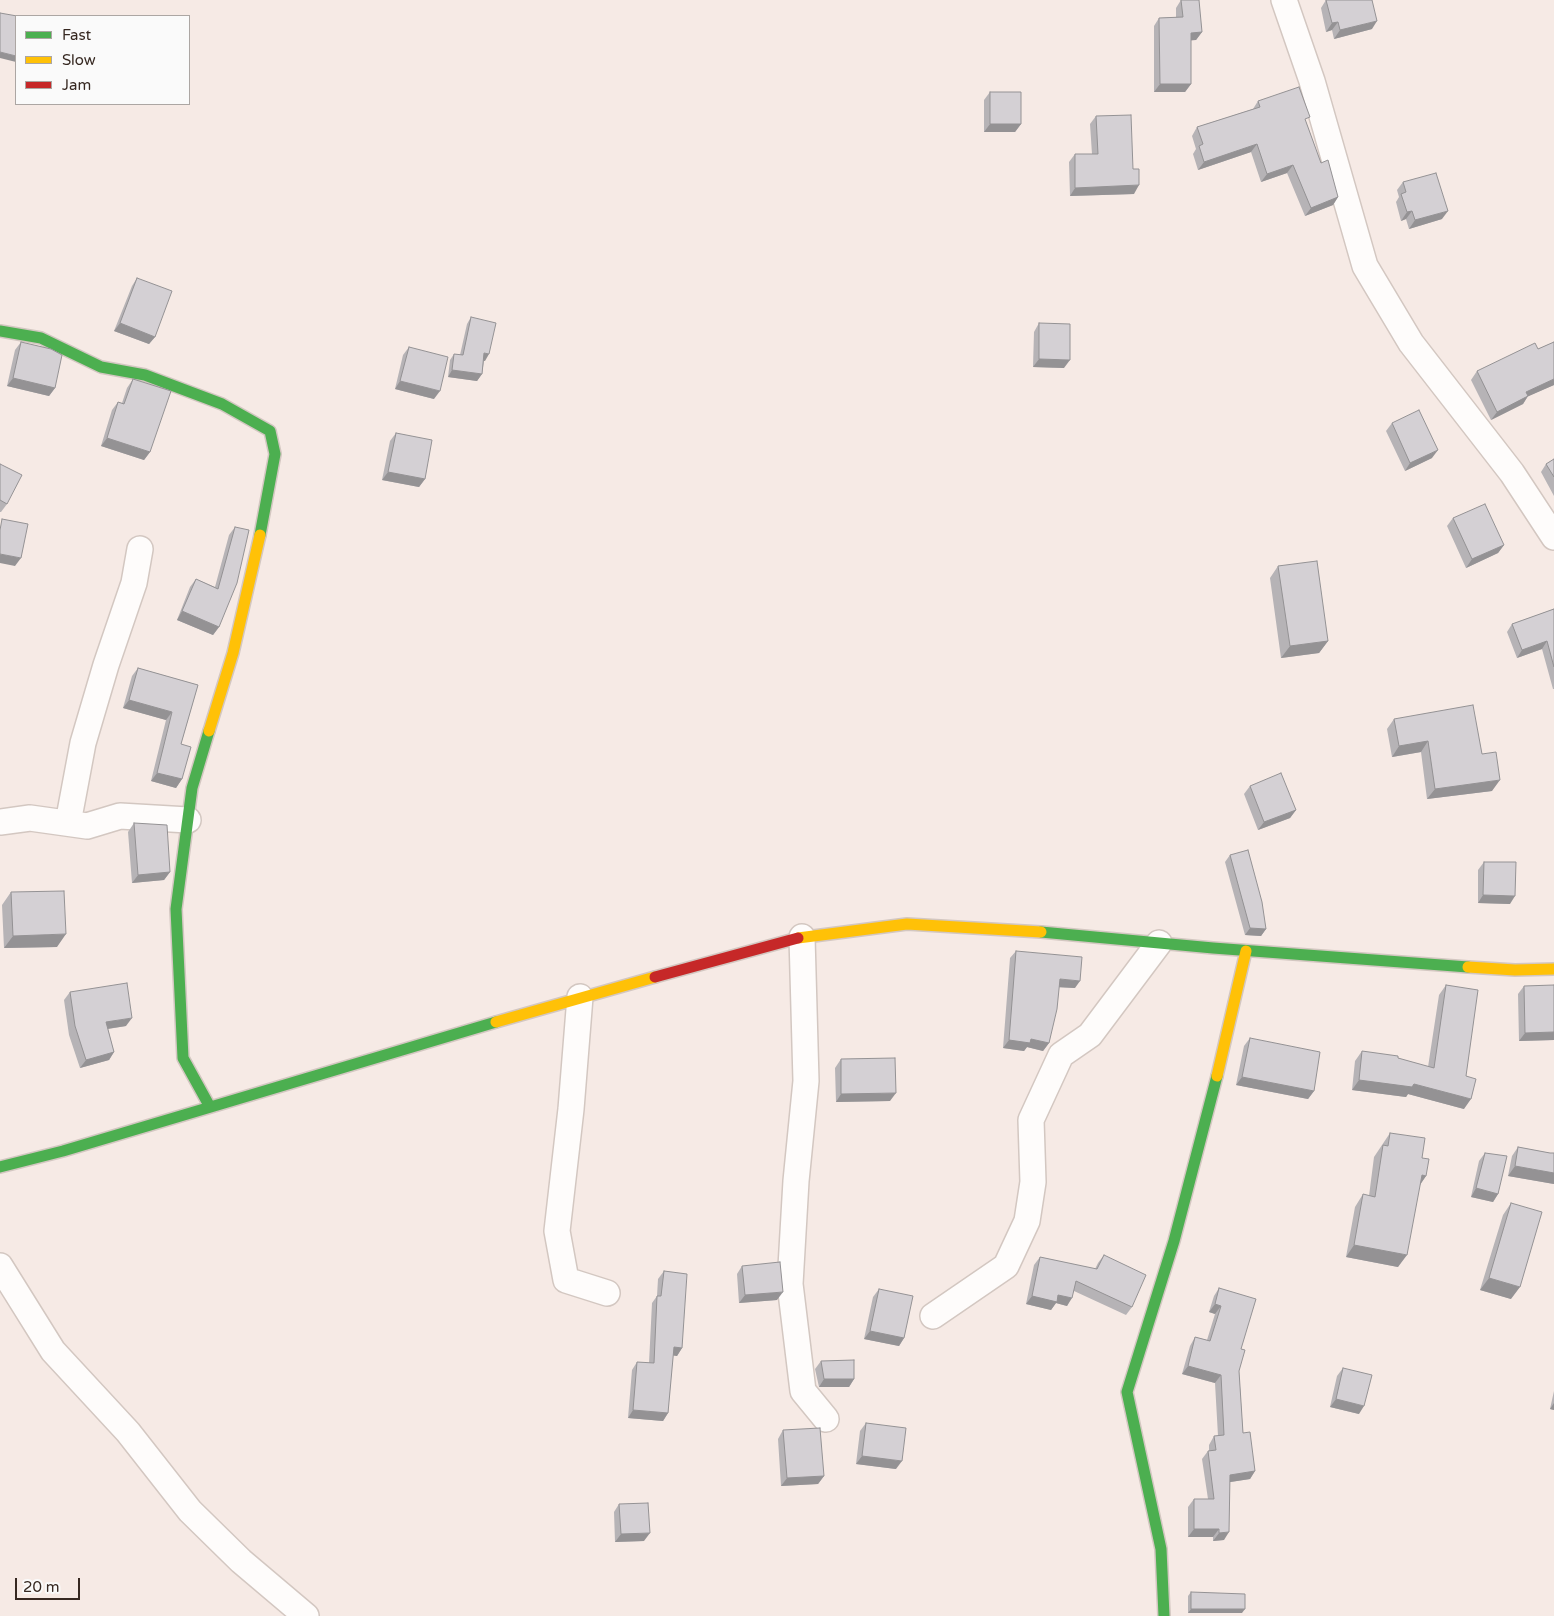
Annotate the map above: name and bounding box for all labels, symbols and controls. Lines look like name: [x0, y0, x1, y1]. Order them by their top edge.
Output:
legend: [15, 15, 190, 105]
text: Fast: [62, 26, 91, 44]
text: Slow: [62, 51, 96, 69]
text: Jam: [62, 76, 91, 94]
scale bar: [18, 1568, 82, 1600]
text: 20 m: [23, 1578, 60, 1596]

